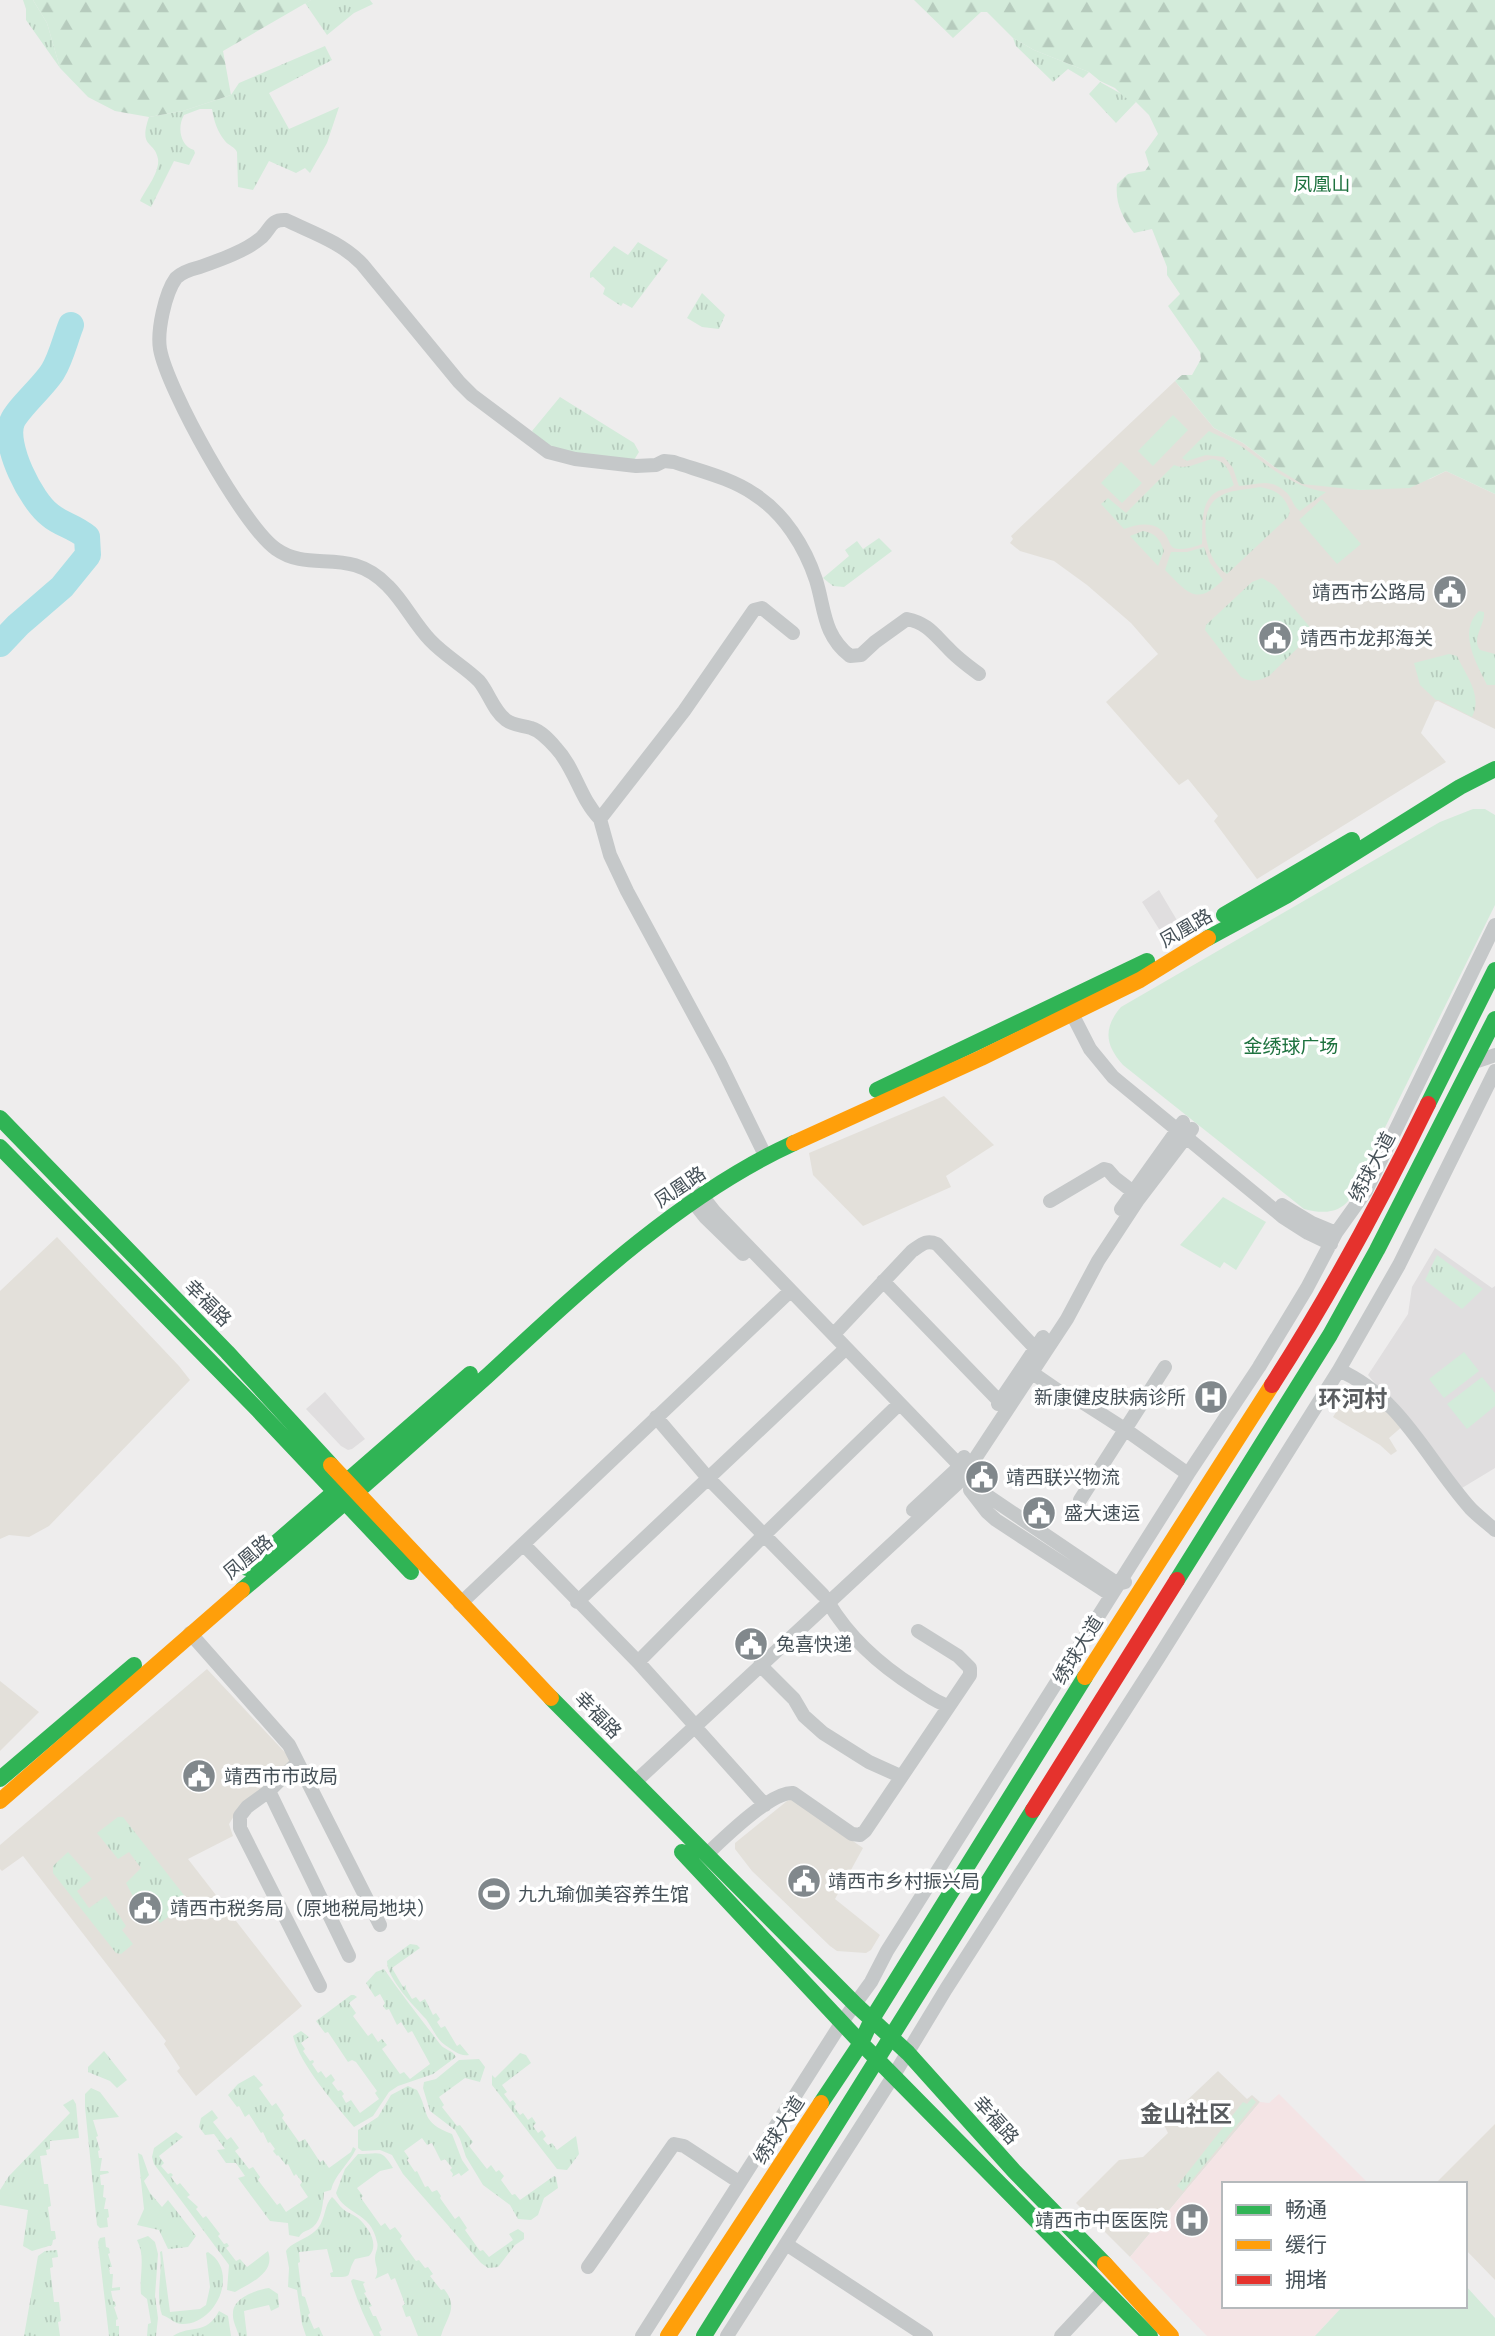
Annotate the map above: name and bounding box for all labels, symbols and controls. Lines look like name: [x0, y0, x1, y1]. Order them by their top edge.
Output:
park label: 凤凰山: [1293, 173, 1351, 196]
public building icon: 靖西市公路局: [1431, 573, 1469, 611]
place label: 靖西市公路局: [1312, 581, 1426, 604]
public building icon: 靖西市龙邦海关: [1256, 619, 1294, 657]
place label: 靖西市龙邦海关: [1300, 627, 1433, 650]
street label: 凤凰路: [1156, 904, 1216, 952]
park label: 金绣球广场: [1243, 1035, 1339, 1058]
street label: 绣球大道: [1344, 1128, 1400, 1206]
street label: 凤凰路: [650, 1162, 710, 1212]
street label: 幸福路: [180, 1275, 236, 1331]
hospital icon: 新康健皮肤病诊所: [1192, 1378, 1230, 1416]
place label: 新康健皮肤病诊所: [1034, 1386, 1186, 1409]
district label: 环河村: [1319, 1386, 1388, 1413]
public building icon: 靖西联兴物流: [963, 1458, 1001, 1496]
place label: 靖西联兴物流: [1006, 1466, 1120, 1489]
public building icon: 盛大速运: [1020, 1494, 1058, 1532]
place label: 盛大速运: [1064, 1502, 1140, 1525]
street label: 凤凰路: [219, 1530, 277, 1584]
street label: 绣球大道: [1048, 1612, 1108, 1688]
public building icon: 兔喜快递: [732, 1625, 770, 1663]
place label: 兔喜快递: [776, 1633, 852, 1656]
street label: 幸福路: [570, 1687, 626, 1743]
public building icon: 靖西市市政局: [180, 1757, 218, 1795]
place label: 靖西市市政局: [224, 1765, 338, 1788]
public building icon: 靖西市乡村振兴局: [785, 1862, 823, 1900]
place label: 靖西市乡村振兴局: [828, 1870, 980, 1893]
sports icon: 九九瑜伽美容养生馆: [475, 1875, 513, 1913]
place label: 九九瑜伽美容养生馆: [518, 1883, 689, 1906]
public building icon: 靖西市税务局（原地税局地块）: [126, 1889, 164, 1927]
place label: 靖西市税务局（原地税局地块）: [170, 1897, 436, 1920]
street label: 幸福路: [968, 2091, 1024, 2149]
street label: 绣球大道: [749, 2092, 809, 2168]
district label: 金山社区: [1140, 2101, 1232, 2128]
legend: [1222, 2182, 1467, 2308]
text: 畅通: [1285, 2198, 1327, 2222]
hospital icon: 靖西市中医医院: [1173, 2201, 1211, 2239]
place label: 靖西市中医医院: [1035, 2209, 1168, 2232]
text: 缓行: [1285, 2233, 1327, 2257]
text: 拥堵: [1285, 2268, 1327, 2292]

